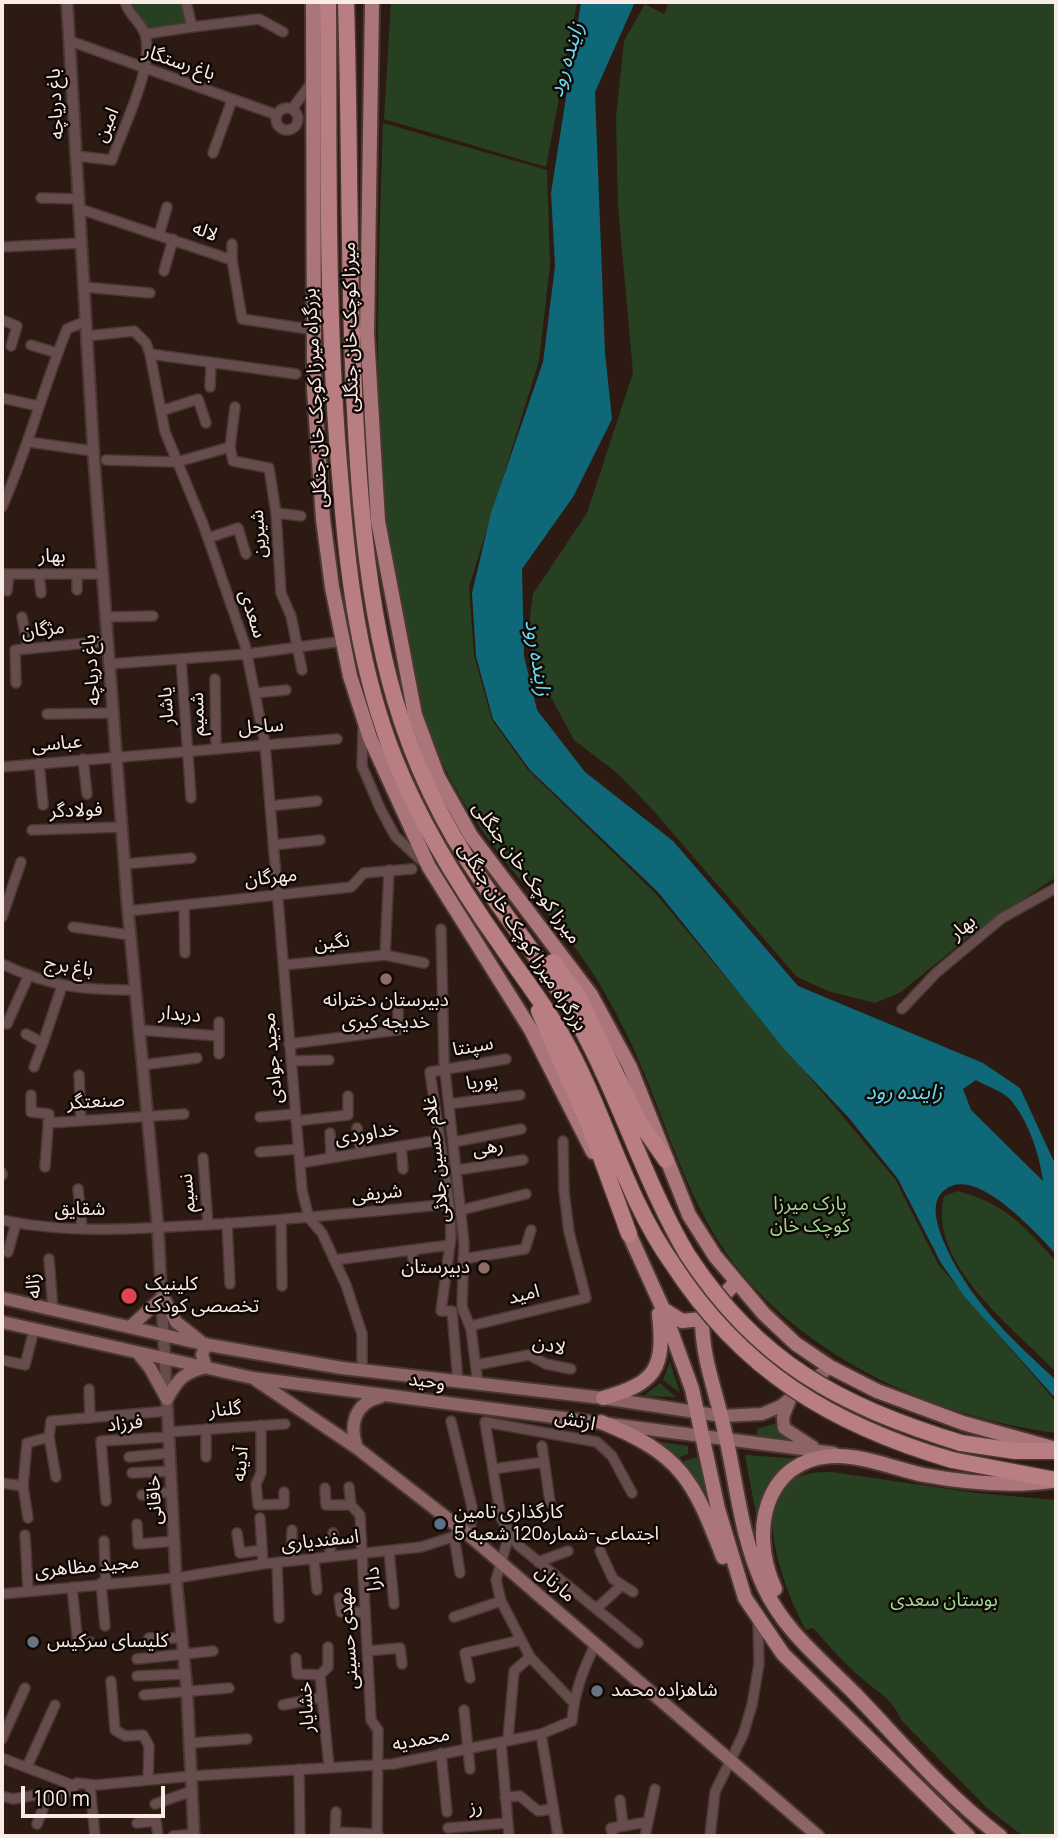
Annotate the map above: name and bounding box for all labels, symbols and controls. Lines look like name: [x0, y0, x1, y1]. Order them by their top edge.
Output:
water label: زاینده رود: [544, 20, 590, 100]
street label: باغ رستگار: [140, 40, 218, 86]
street label: باغ دریاچه: [43, 68, 69, 140]
street label: امین: [90, 104, 124, 146]
street label: لاله: [189, 217, 221, 247]
street label: میرزا کوچک خان جنگلی: [338, 242, 364, 412]
street label: بزرگراه میرزا کوچک خان جنگلی: [299, 288, 333, 508]
street label: شیرین: [246, 509, 272, 559]
street label: بهار: [38, 546, 66, 568]
street label: سعدی: [234, 587, 270, 641]
street label: مژگان: [20, 616, 66, 644]
water label: زاینده رود: [519, 618, 555, 698]
street label: باغ دریاچه: [78, 634, 106, 706]
street label: یاشار: [154, 686, 180, 726]
street label: شمیم: [186, 692, 210, 736]
street label: ساحل: [238, 714, 284, 740]
street label: عباسی: [31, 730, 83, 758]
street label: میرزا کوچک خان جنگلی: [467, 797, 585, 949]
street label: فولادگر: [49, 799, 103, 823]
street label: بزرگراه میرزا کوچک خان جنگلی: [453, 839, 591, 1035]
street label: مهرگان: [244, 864, 298, 892]
street label: بهار: [945, 911, 981, 945]
street label: نگین: [313, 930, 351, 956]
street label: باغ برج: [43, 952, 95, 982]
marker: دبیرستان دخترانه خدیجه کبری: [378, 971, 394, 987]
place label: دبیرستان دخترانه خدیجه کبری: [323, 990, 449, 1034]
street label: دربدار: [158, 1002, 202, 1028]
street label: مجید جوادی: [258, 1012, 288, 1104]
street label: سپنتا: [451, 1032, 495, 1062]
street label: پوریا: [464, 1068, 500, 1096]
water label: زاینده رود: [866, 1080, 942, 1106]
street label: صنعتگر: [67, 1089, 125, 1115]
street label: غلام حسین جلائی: [419, 1094, 455, 1224]
street label: خداوردی: [334, 1118, 400, 1150]
street label: رهی: [471, 1134, 505, 1162]
street label: نسیم: [175, 1173, 201, 1213]
street label: شریفی: [350, 1180, 404, 1208]
park label: پارک میرزا کوچک خان: [770, 1194, 850, 1238]
street label: شقایق: [55, 1199, 105, 1221]
place label: دبیرستان: [401, 1257, 470, 1279]
marker: دبیرستان: [476, 1260, 492, 1276]
street label: ژاله: [22, 1273, 46, 1299]
place label: کلینیک تخصصی کودک: [145, 1274, 259, 1318]
street label: امید: [506, 1280, 542, 1310]
marker: کلینیک تخصصی کودک: [119, 1286, 139, 1306]
street label: لادن: [530, 1331, 568, 1361]
street label: وحید: [407, 1368, 447, 1396]
street label: گلنار: [208, 1397, 242, 1423]
street label: ارتش: [553, 1406, 597, 1436]
street label: فرزاد: [106, 1411, 144, 1437]
street label: آدینه: [228, 1446, 254, 1482]
street label: خاقانی: [142, 1475, 168, 1525]
place label: کارگذاری تامین اجتماعی-شماره120 شعبه 5: [454, 1502, 659, 1546]
marker: کارگذاری تامین اجتماعی-شماره120 شعبه 5: [432, 1516, 448, 1532]
street label: اسفندیاری: [280, 1526, 360, 1556]
street label: مجید مظاهری: [34, 1551, 140, 1583]
street label: مارنان: [530, 1560, 580, 1608]
street label: دارا: [362, 1566, 386, 1592]
street label: مهدی حسینی: [334, 1586, 364, 1690]
park label: بوستان سعدی: [890, 1590, 998, 1612]
place label: کلیسای سرکیس: [47, 1631, 168, 1653]
marker: کلیسای سرکیس: [25, 1634, 41, 1650]
place label: شاهزاده محمد: [611, 1680, 718, 1702]
street label: خشایار: [294, 1681, 320, 1733]
marker: شاهزاده محمد: [589, 1683, 605, 1699]
street label: محمدیه: [390, 1723, 452, 1757]
scale bar: [24, 1772, 168, 1816]
text: 100 m: [34, 1784, 90, 1812]
street label: رز: [468, 1796, 484, 1820]

